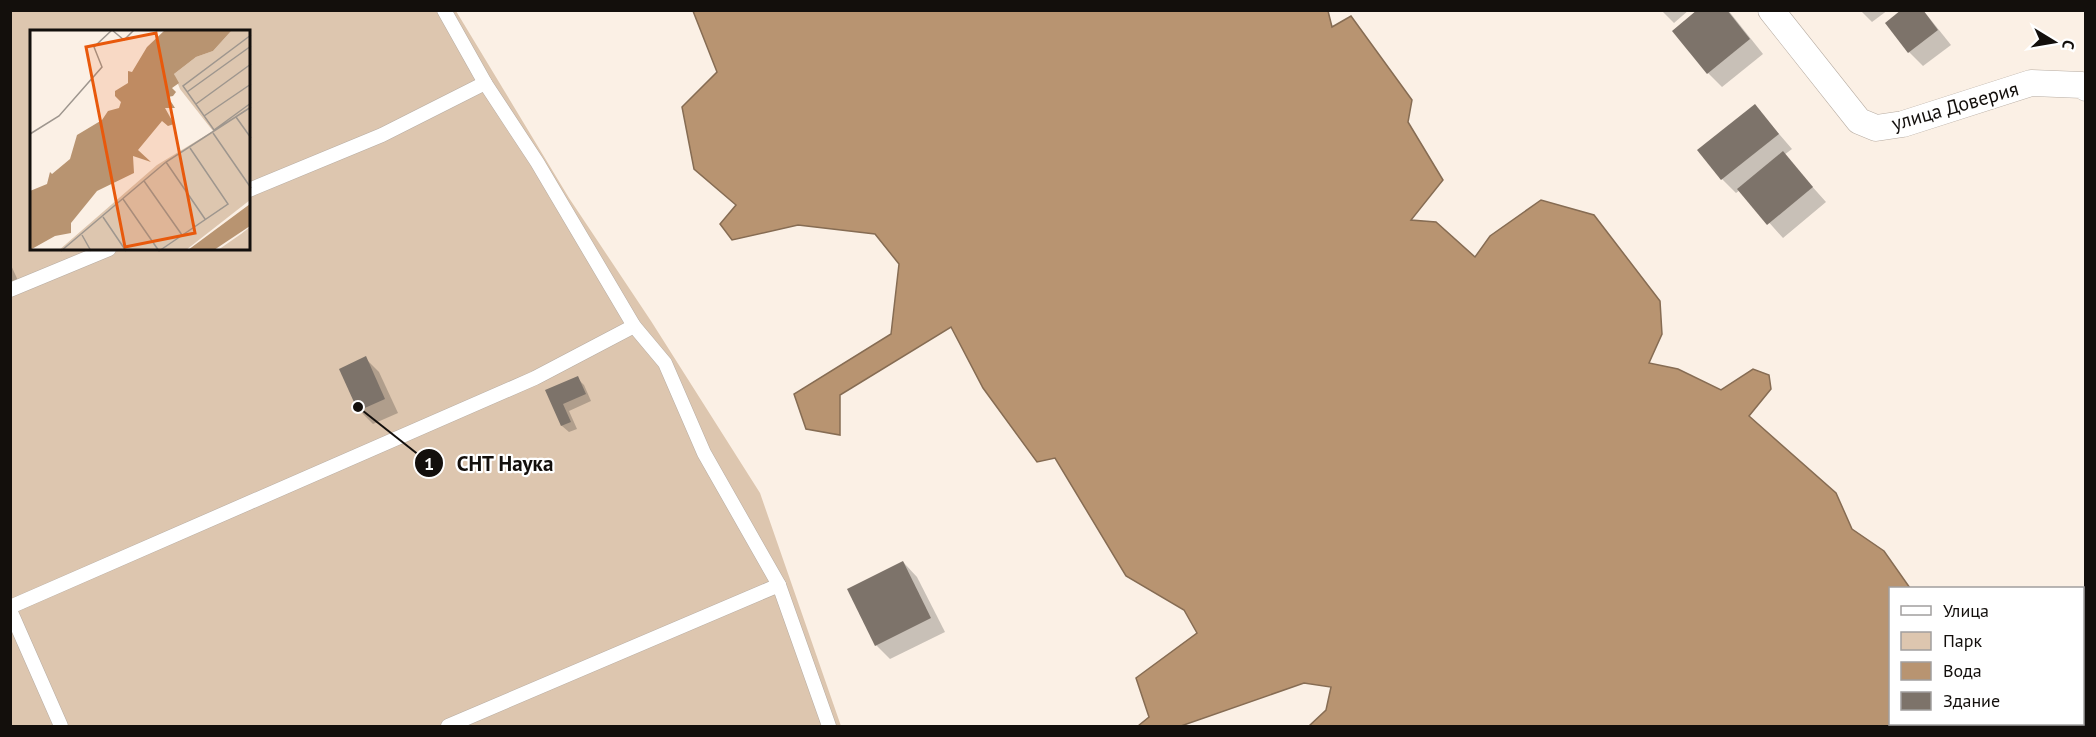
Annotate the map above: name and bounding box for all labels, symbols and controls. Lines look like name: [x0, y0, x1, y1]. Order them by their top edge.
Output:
north arrow: [2024, 12, 2084, 72]
inset map: [30, 30, 250, 250]
text: С: [2058, 39, 2079, 51]
street label: улица Доверия: [1889, 75, 2021, 137]
callout: СНТ Наука: [414, 444, 565, 483]
text: СНТ Наука: [457, 450, 553, 477]
text: 1: [424, 452, 434, 475]
legend: [1889, 587, 2084, 725]
text: Улица: [1943, 599, 1989, 622]
text: Парк: [1943, 629, 1983, 652]
text: Вода: [1943, 659, 1982, 682]
text: Здание: [1943, 689, 2000, 712]

